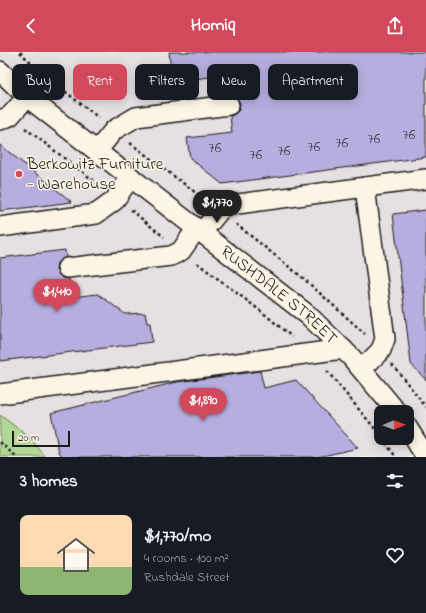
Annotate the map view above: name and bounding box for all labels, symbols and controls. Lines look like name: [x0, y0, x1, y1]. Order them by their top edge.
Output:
text: Homiq: [191, 13, 235, 39]
icon: back: [20, 15, 42, 37]
icon: share: [384, 15, 406, 37]
chip: Buy: [12, 64, 65, 100]
chip: Rent: [73, 64, 127, 100]
chip: Filters: [135, 64, 199, 100]
chip: New: [207, 64, 260, 100]
chip: Apartment: [268, 64, 358, 100]
house number: 76: [403, 124, 416, 146]
house number: 76: [368, 128, 381, 150]
house number: 76: [336, 132, 349, 154]
house number: 76: [308, 136, 321, 158]
house number: 76: [209, 137, 222, 159]
house number: 76: [278, 140, 291, 162]
house number: 76: [250, 144, 263, 166]
place label: Berkowitz Furniture - Warehouse: [26, 152, 164, 197]
marker: Berkowitz Furniture - Warehouse: [14, 169, 24, 179]
pin: $1,770: [184, 190, 250, 224]
text: $1,770: [202, 193, 232, 212]
street label: RUSHDALE STREET: [215, 239, 344, 350]
pin: $1,410: [24, 279, 90, 313]
text: $1,410: [42, 282, 72, 301]
pin: $1,890: [170, 388, 236, 422]
text: $1,890: [189, 391, 217, 410]
north arrow: [374, 405, 414, 445]
map controls: [374, 405, 414, 445]
scale bar: [12, 429, 70, 448]
text: 20 m: [18, 430, 40, 446]
text: 3 homes: [20, 469, 78, 494]
icon: filters: [384, 470, 406, 492]
text: $1,770/mo: [144, 524, 211, 549]
icon: home: [52, 531, 100, 579]
icon: heart: [384, 544, 406, 566]
text: 4 rooms · 100 m²: [144, 549, 229, 568]
text: Rushdale Street: [144, 568, 230, 587]

